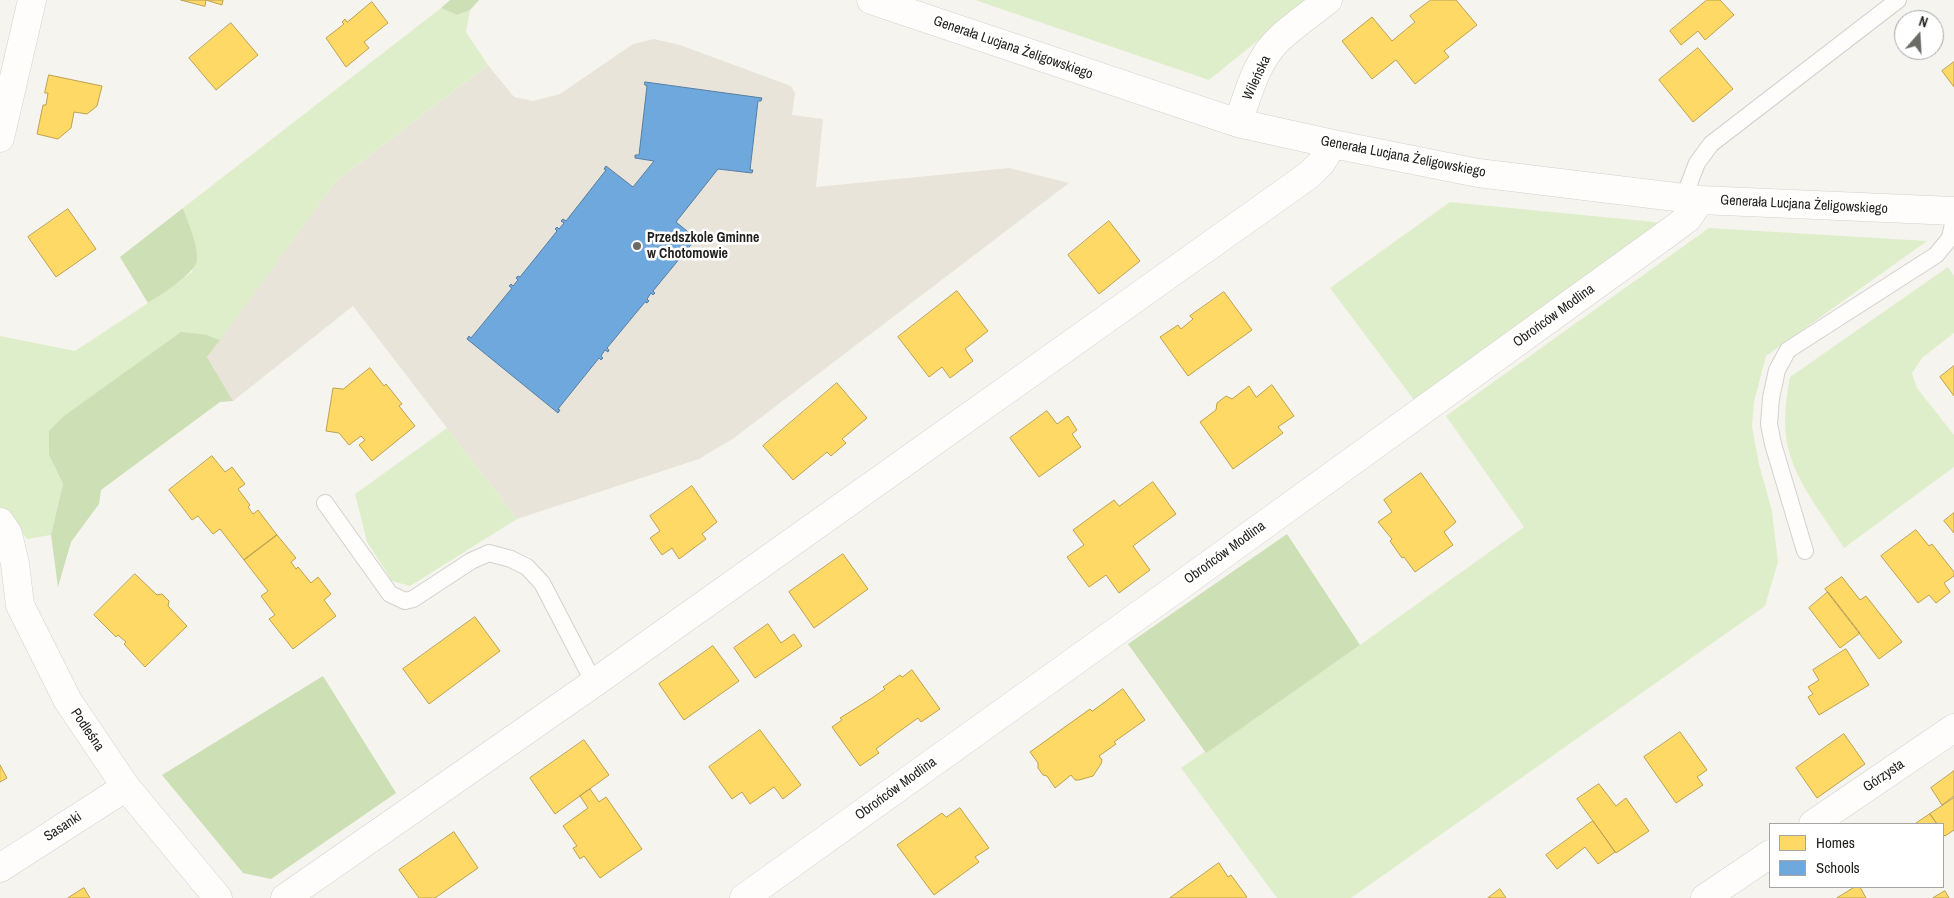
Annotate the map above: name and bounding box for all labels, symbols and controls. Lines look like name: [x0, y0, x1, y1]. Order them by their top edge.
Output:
north arrow: [1894, 10, 1944, 60]
text: N: [1917, 12, 1930, 32]
street label: Generała Lucjana Żeligowskiego: [931, 13, 1095, 83]
street label: Wileńska: [1239, 53, 1275, 103]
street label: Generała Lucjana Żeligowskiego: [1319, 133, 1487, 181]
street label: Generała Lucjana Żeligowskiego: [1720, 192, 1888, 218]
place label: Przedszkole Gminne w Chotomowie: [647, 230, 759, 262]
marker: Przedszkole Gminne w Chotomowie: [631, 240, 643, 252]
street label: Obrońców Modlina: [1510, 281, 1598, 351]
street label: Obrońców Modlina: [1181, 518, 1269, 588]
street label: Podleśna: [67, 705, 107, 755]
street label: Obrońców Modlina: [852, 754, 940, 824]
street label: Górzysta: [1860, 756, 1908, 796]
street label: Sasanki: [41, 809, 85, 845]
legend: [1769, 823, 1944, 888]
text: Homes: [1816, 832, 1855, 853]
text: Schools: [1816, 857, 1860, 878]

